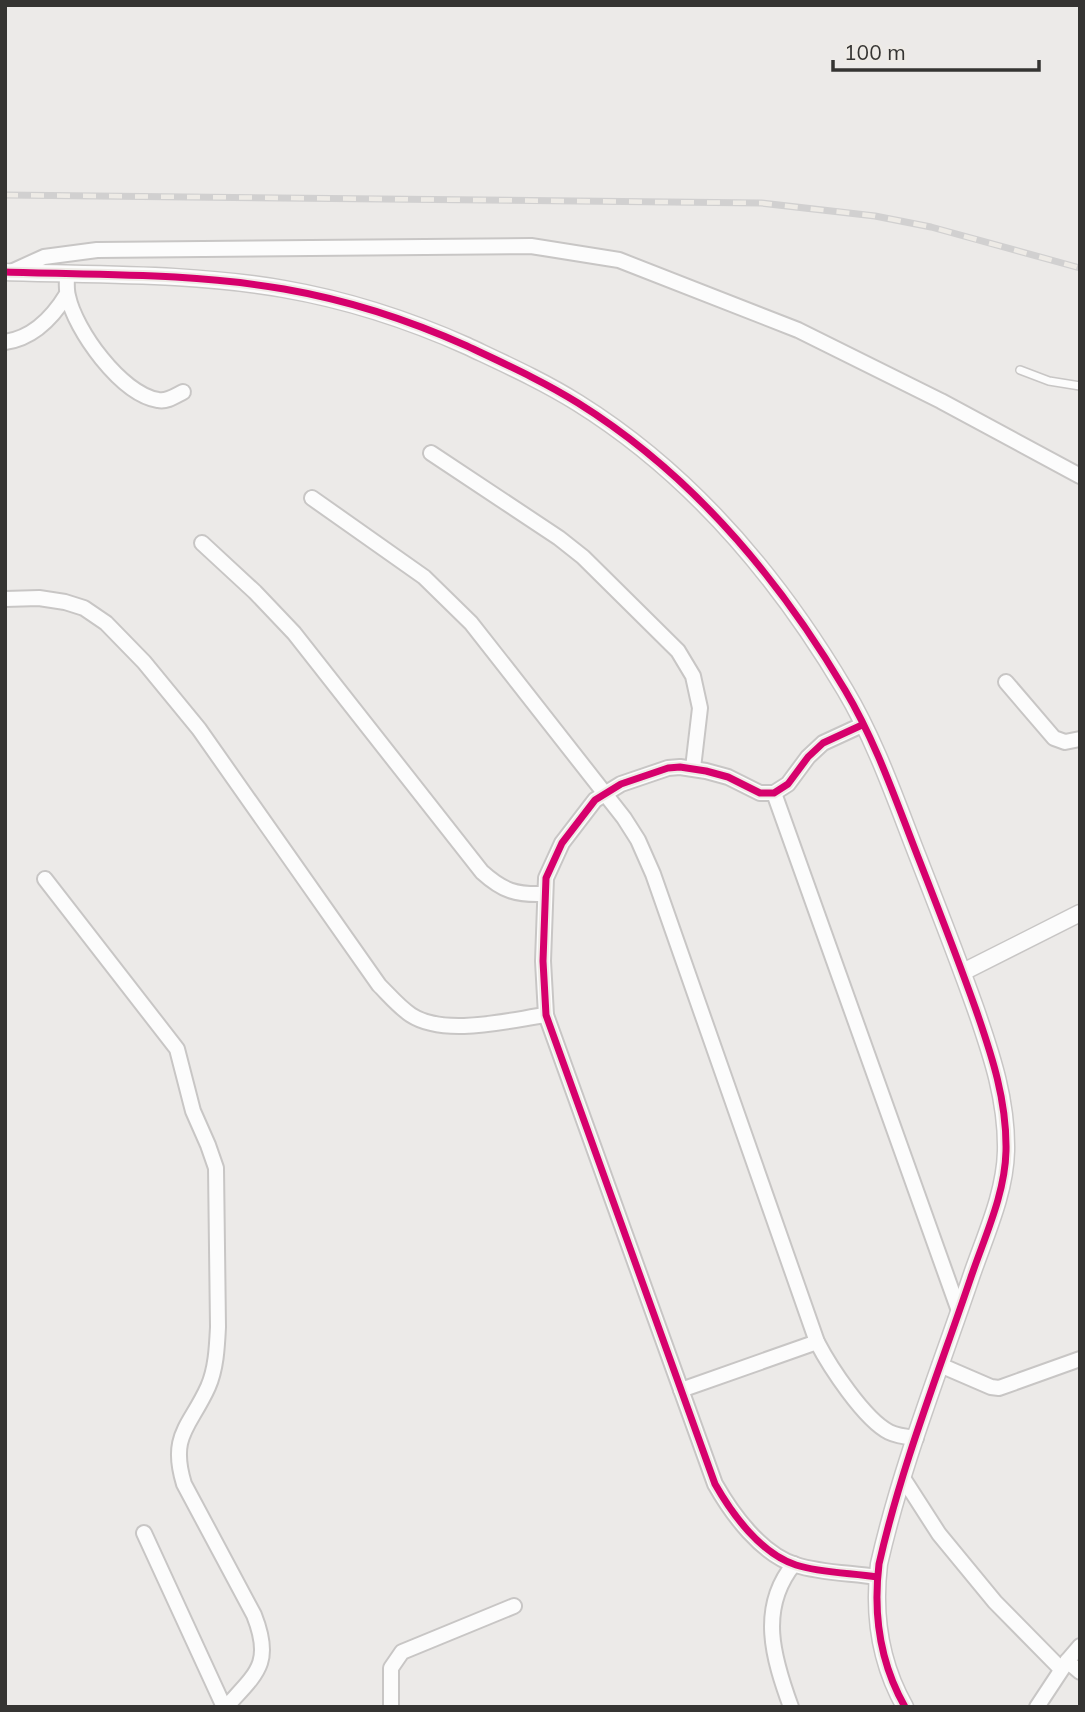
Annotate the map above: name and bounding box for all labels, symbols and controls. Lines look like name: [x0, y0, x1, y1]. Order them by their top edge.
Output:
scale bar: [833, 28, 1040, 72]
text: 100 m: [844, 39, 906, 65]

